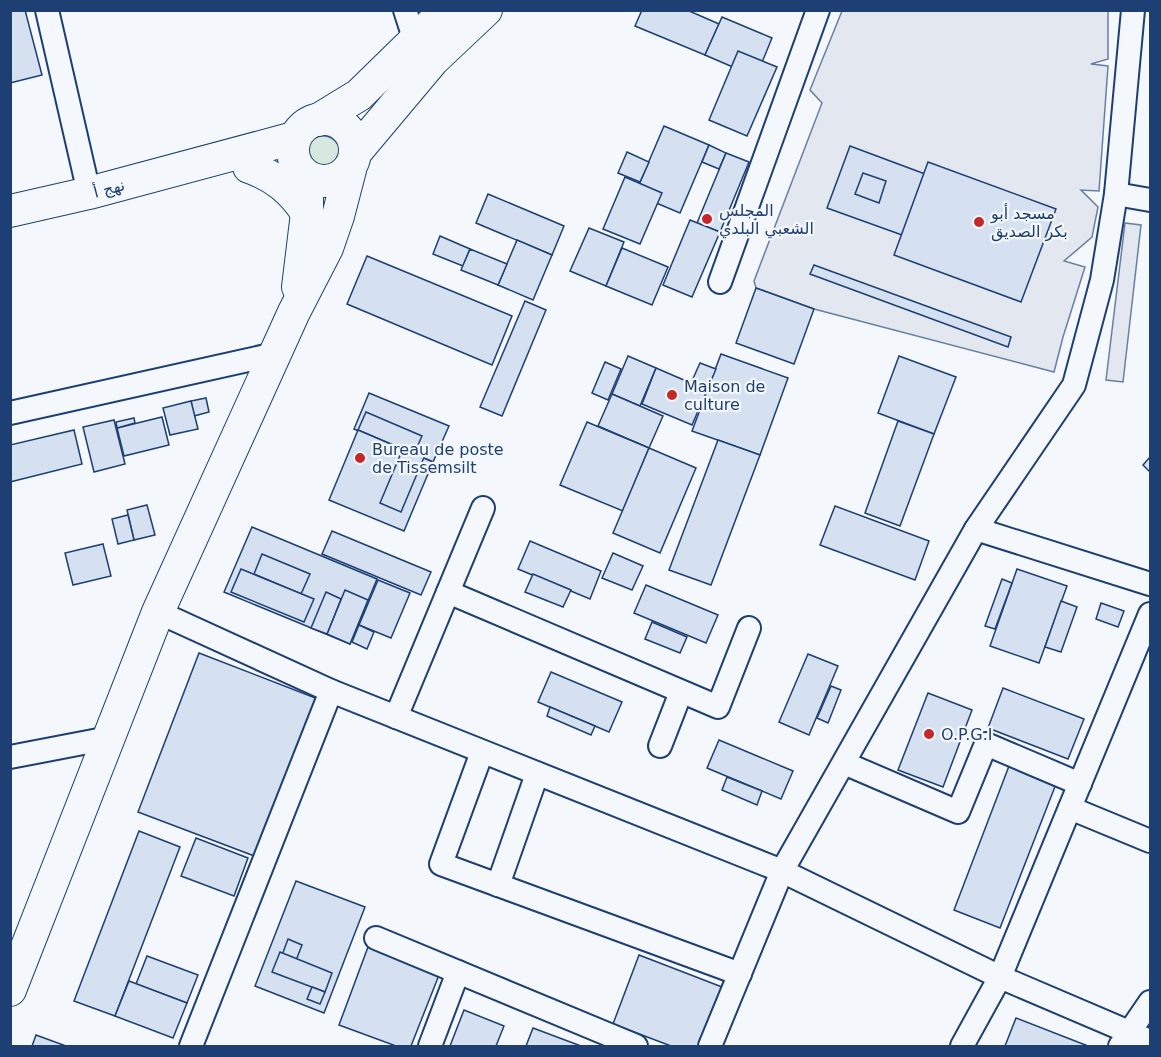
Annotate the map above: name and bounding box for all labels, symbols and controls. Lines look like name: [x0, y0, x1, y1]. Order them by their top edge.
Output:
street label: نهج أ: [91, 174, 127, 203]
place label: المجلس الشعبي البلدي: [719, 201, 814, 239]
place label: مسجد أبو بكر الصديق: [990, 203, 1068, 242]
marker: المجلس الشعبي البلدي: [700, 212, 714, 226]
marker: مسجد أبو بكر الصديق: [972, 215, 986, 229]
place label: Maison de culture: [684, 377, 765, 414]
marker: Maison de culture: [665, 388, 679, 402]
place label: Bureau de poste de Tissemsilt: [372, 440, 504, 477]
marker: Bureau de poste de Tissemsilt: [353, 451, 367, 465]
place label: O.P.G.I: [941, 725, 992, 744]
marker: O.P.G.I: [922, 727, 936, 741]

